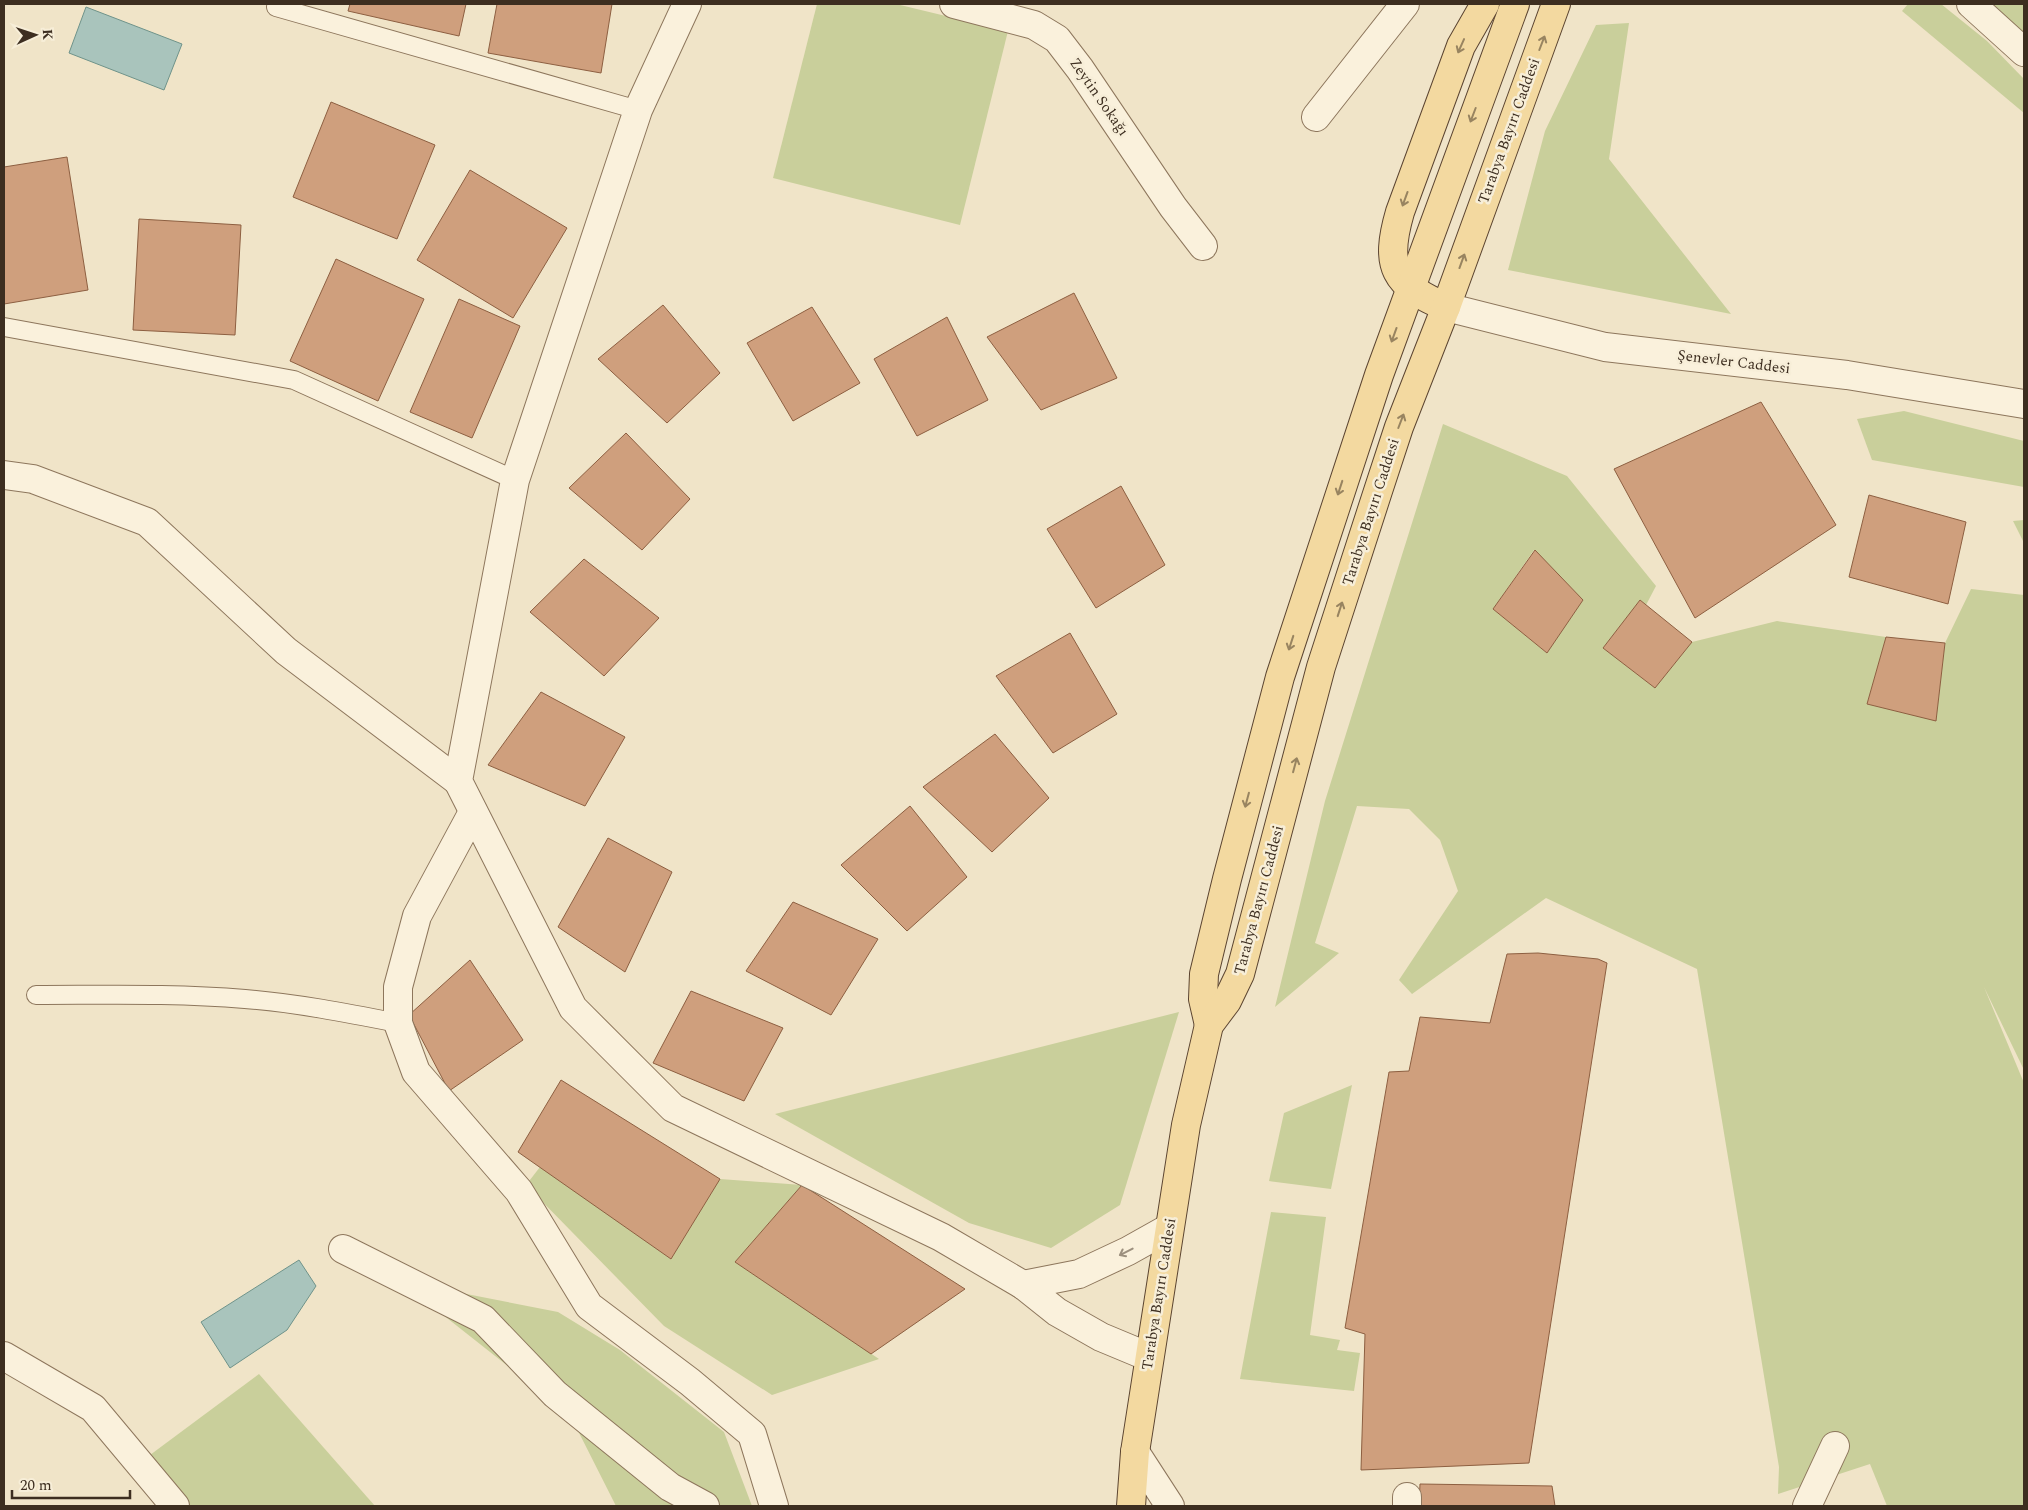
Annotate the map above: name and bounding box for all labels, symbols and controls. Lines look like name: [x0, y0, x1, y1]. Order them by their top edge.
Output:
north arrow: [10, 10, 60, 60]
text: K: [37, 28, 58, 40]
one-way arrow: [1538, 36, 1547, 51]
one-way arrow: [1456, 38, 1466, 53]
street label: Zeytin Sokağı: [1063, 53, 1135, 141]
street label: Tarabya Bayırı Caddesi: [1472, 55, 1546, 207]
one-way arrow: [1468, 107, 1477, 122]
one-way arrow: [1400, 190, 1409, 206]
one-way arrow: [1458, 254, 1467, 270]
one-way arrow: [1389, 326, 1398, 342]
street label: Şenevler Caddesi: [1676, 344, 1792, 380]
one-way arrow: [1397, 414, 1406, 429]
street label: Tarabya Bayırı Caddesi: [1336, 435, 1406, 589]
one-way arrow: [1335, 480, 1345, 496]
one-way arrow: [1335, 601, 1345, 617]
one-way arrow: [1285, 635, 1295, 651]
one-way arrow: [1291, 757, 1300, 773]
one-way arrow: [1242, 791, 1252, 807]
street label: Tarabya Bayırı Caddesi: [1228, 823, 1290, 977]
street label: Tarabya Bayırı Caddesi: [1136, 1216, 1182, 1372]
one-way arrow: [1119, 1248, 1134, 1257]
scale bar: [12, 1468, 130, 1500]
text: 20 m: [20, 1474, 52, 1497]

